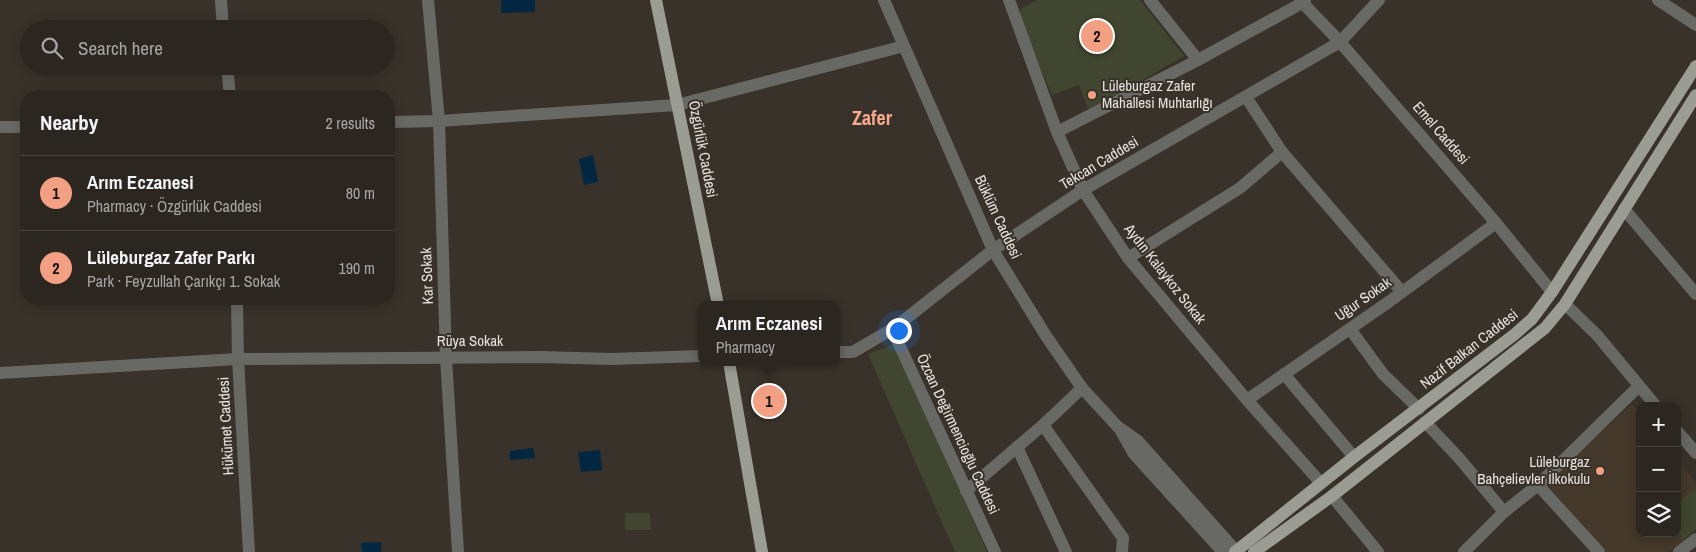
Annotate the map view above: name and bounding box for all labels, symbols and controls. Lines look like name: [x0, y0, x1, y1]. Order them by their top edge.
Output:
pin: 2: [1081, 17, 1113, 55]
search box: [20, 20, 395, 75]
icon: search: [38, 34, 66, 62]
text: Search here: [78, 35, 163, 61]
place label: Lüleburgaz Zafer Mahallesi Muhtarlığı: [1102, 75, 1213, 113]
marker: Lüleburgaz Zafer Mahallesi Muhtarlığı: [1086, 89, 1098, 101]
street label: Emel Caddesi: [1408, 97, 1475, 169]
street label: Özgürlük Caddesi: [684, 99, 723, 199]
district label: Zafer: [852, 104, 893, 131]
text: Nearby: [40, 108, 98, 137]
text: 2 results: [325, 112, 375, 134]
street label: Tekcan Caddesi: [1056, 131, 1142, 194]
text: Arım Eczanesi: [87, 169, 194, 195]
street label: Büklüm Caddesi: [970, 171, 1027, 262]
text: 1: [52, 182, 60, 204]
text: 80 m: [346, 182, 375, 204]
text: Pharmacy · Özgürlük Caddesi: [87, 195, 262, 217]
street label: Aydın Kalaykoz Sokak: [1119, 218, 1212, 329]
text: Lüleburgaz Zafer Parkı: [87, 244, 255, 270]
street label: Kar Sokak: [415, 246, 438, 305]
text: 2: [52, 257, 60, 279]
text: 190 m: [339, 257, 375, 279]
text: Park · Feyzullah Çarıkçı 1. Sokak: [87, 270, 280, 292]
street label: Uğur Sokak: [1330, 271, 1396, 326]
popup: [698, 301, 840, 366]
street label: Nazif Balkan Caddesi: [1415, 304, 1522, 394]
text: Arım Eczanesi: [716, 310, 822, 336]
your location: [886, 318, 912, 344]
street label: Rüya Sokak: [437, 330, 504, 351]
text: Pharmacy: [716, 336, 775, 358]
street label: Özcan Değirmencioğlu Caddesi: [912, 350, 1005, 518]
street label: Hükümet Caddesi: [212, 376, 239, 476]
pin: 1: [753, 382, 785, 420]
map controls: [1636, 402, 1681, 537]
button: +: [1636, 402, 1681, 447]
button: −: [1636, 447, 1681, 492]
place label: Lüleburgaz Bahçelievler İlkokulu: [1477, 451, 1590, 489]
marker: Lüleburgaz Bahçelievler İlkokulu: [1594, 465, 1606, 477]
button: layers: [1636, 492, 1681, 537]

